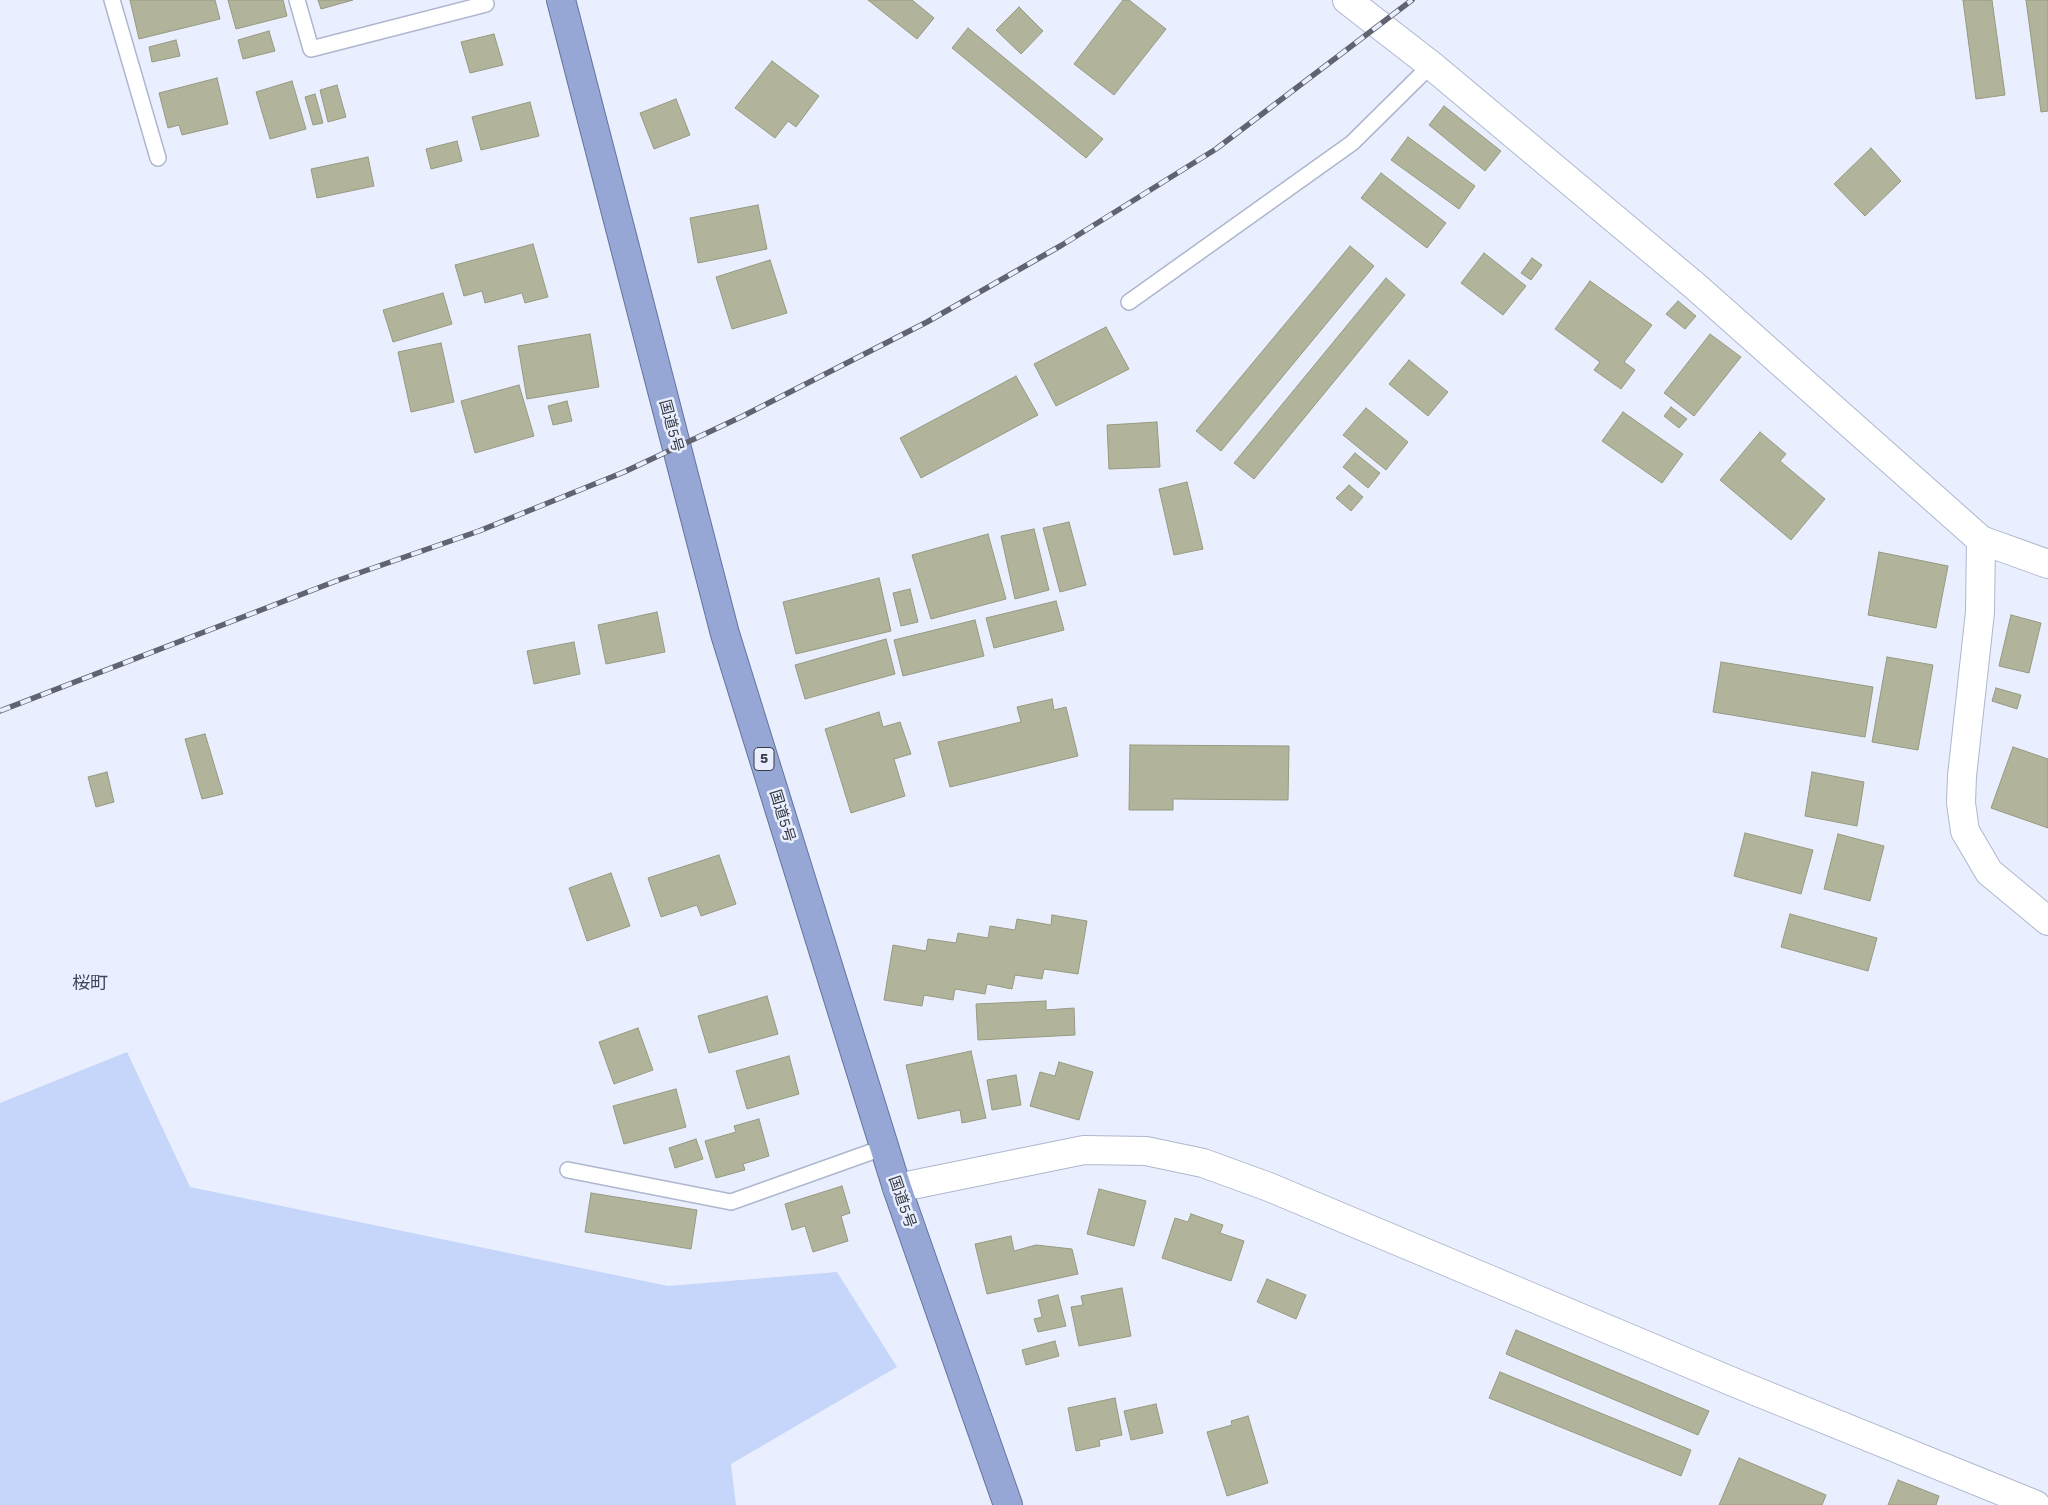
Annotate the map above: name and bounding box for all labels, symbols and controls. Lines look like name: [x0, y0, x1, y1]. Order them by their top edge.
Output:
street label: 国道5号: [655, 398, 687, 454]
road number: 5: [754, 748, 774, 771]
street label: 国道5号: [766, 788, 798, 844]
district label: 桜町: [72, 973, 108, 995]
street label: 国道5号: [885, 1174, 919, 1230]

